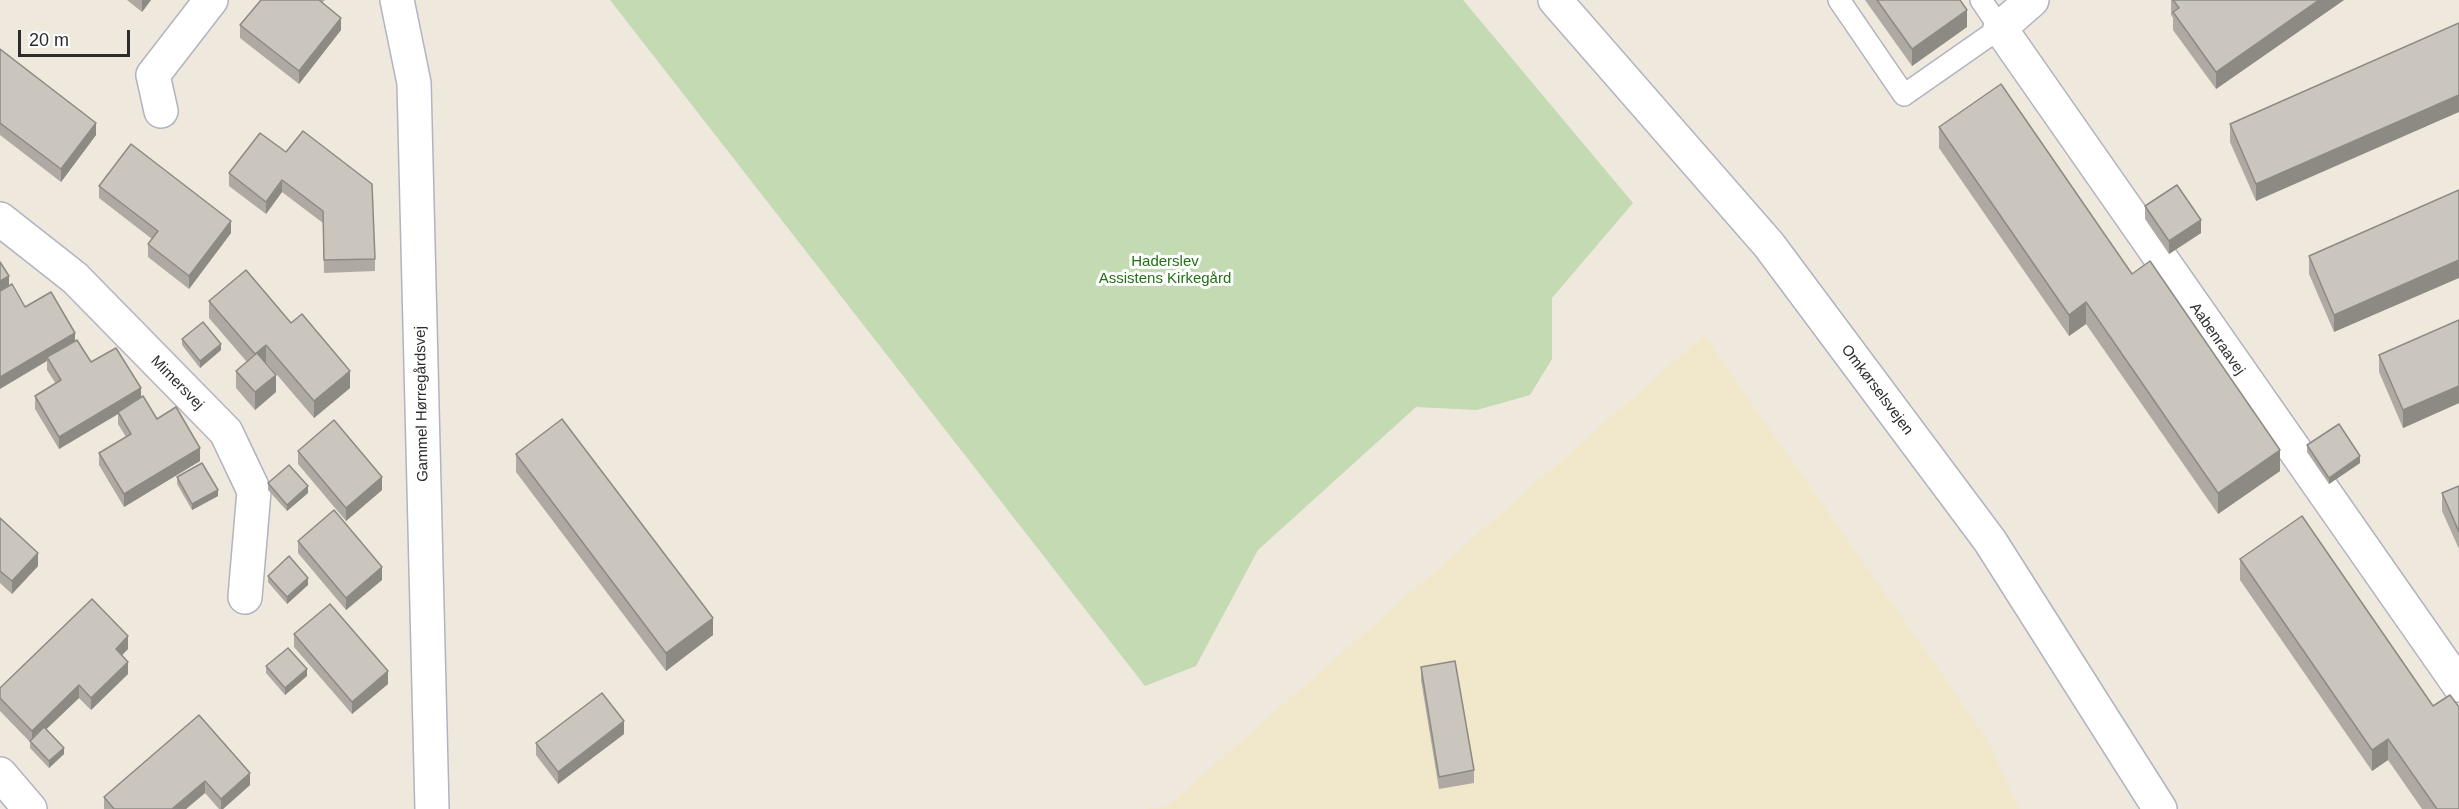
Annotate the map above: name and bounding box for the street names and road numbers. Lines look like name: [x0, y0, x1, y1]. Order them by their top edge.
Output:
street label: Aabenraavej: [2185, 299, 2249, 379]
street label: Gammel Hørregårdsvej: [412, 326, 432, 482]
street label: Omkørselsvejen: [1837, 341, 1917, 439]
street label: Mimersvej: [147, 352, 207, 414]

